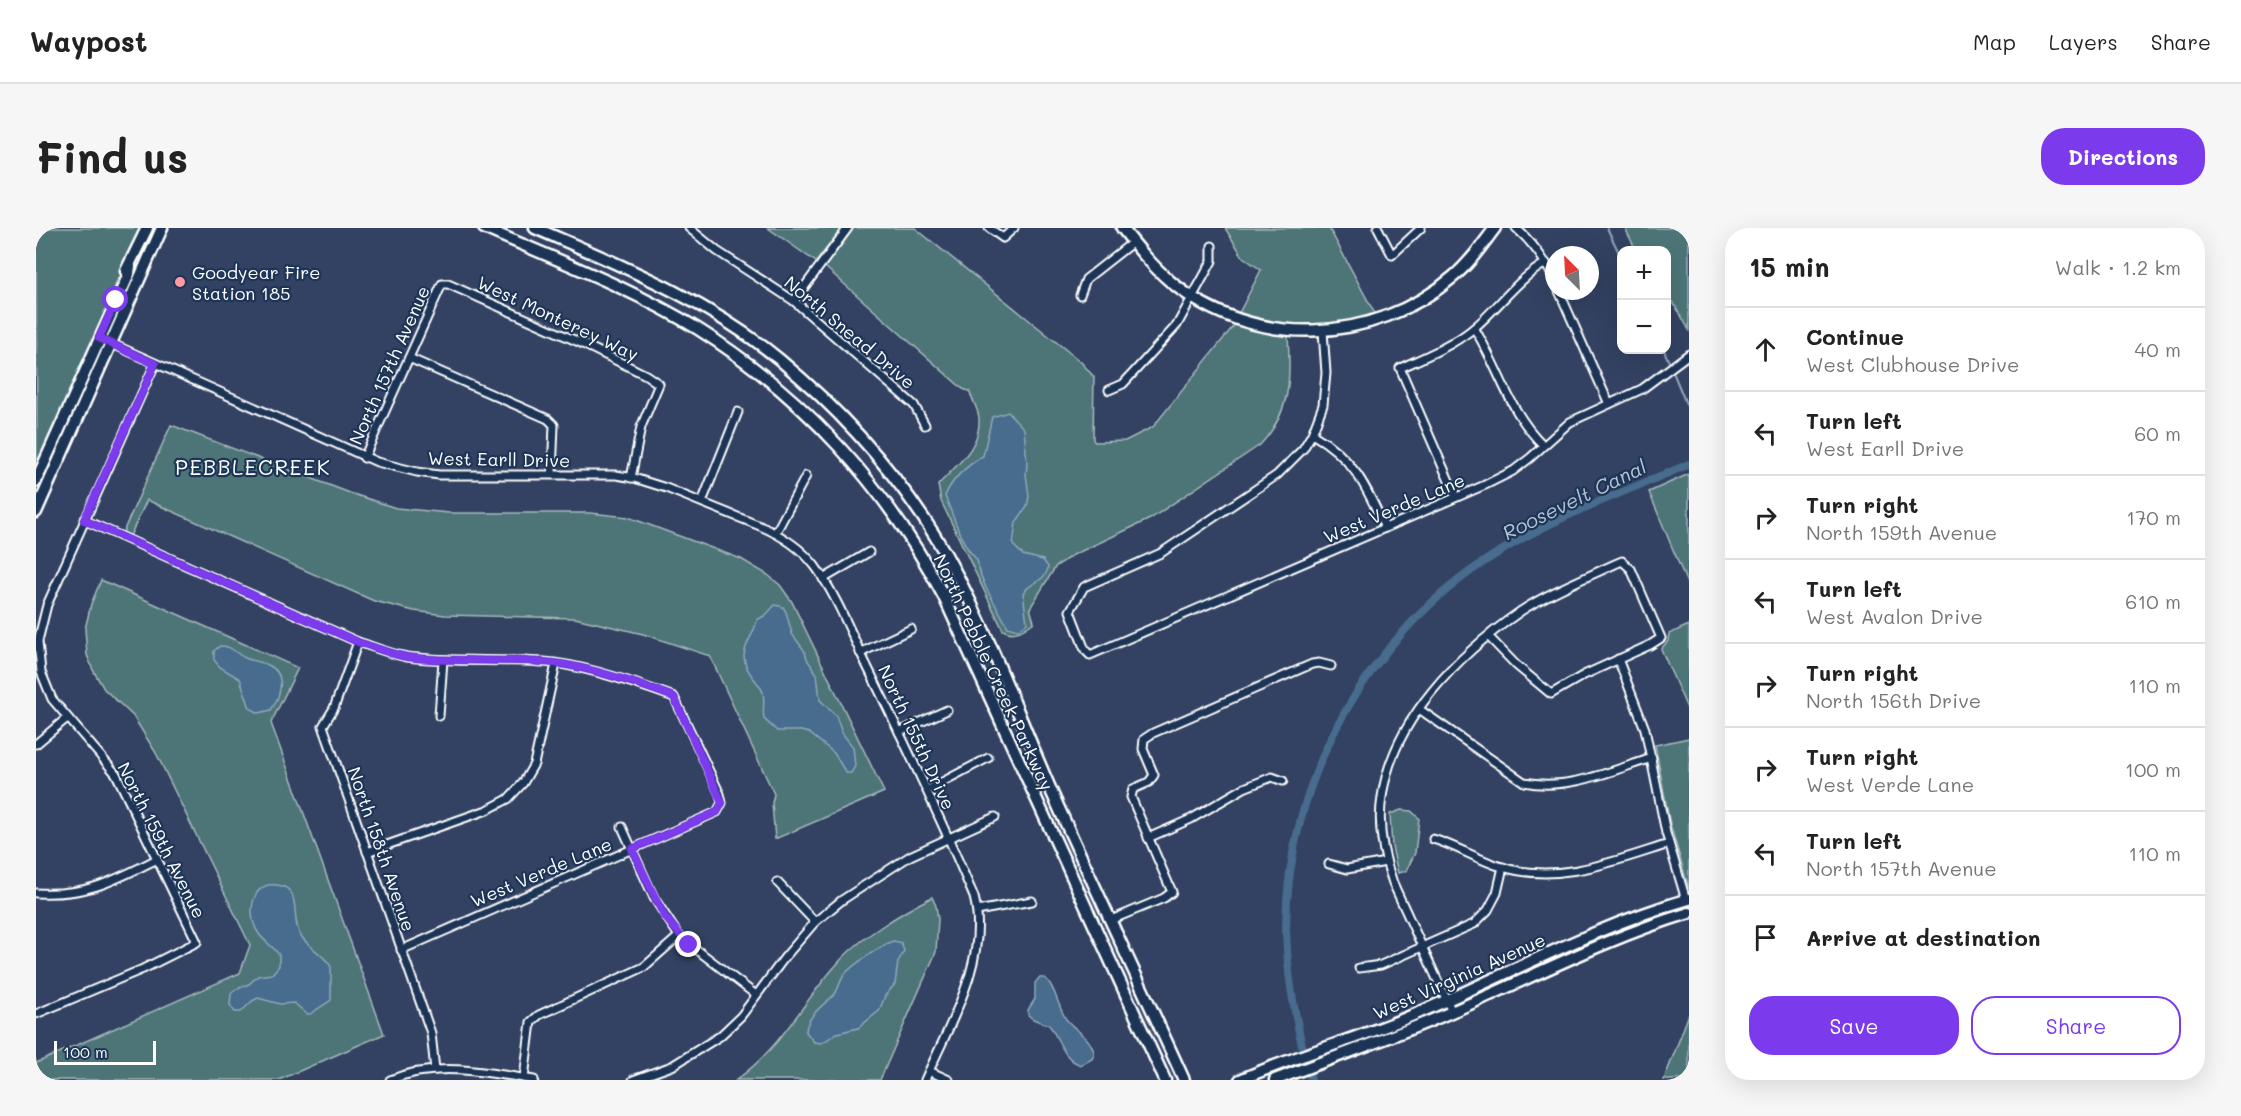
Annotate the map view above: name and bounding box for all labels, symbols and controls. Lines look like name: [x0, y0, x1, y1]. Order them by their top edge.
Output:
text: Waypost: [30, 23, 147, 59]
text: Map: [1973, 28, 2016, 55]
text: Layers: [2049, 28, 2118, 55]
text: Share: [2151, 28, 2211, 55]
button: Directions: [2041, 128, 2205, 185]
text: Find us: [36, 129, 188, 184]
north arrow: [1545, 246, 1599, 300]
map controls: [1617, 246, 1671, 354]
button: +: [1617, 246, 1671, 300]
text: 15 min: [1749, 250, 1829, 284]
text: Walk · 1.2 km: [2055, 254, 2181, 280]
place label: Goodyear Fire Station 185: [192, 260, 320, 305]
street label: West Monterey Way: [474, 270, 642, 366]
street label: North Snead Drive: [779, 270, 921, 394]
marker: Goodyear Fire Station 185: [173, 275, 187, 289]
street label: North 157th Avenue: [343, 282, 435, 448]
route start: [102, 286, 128, 312]
button: −: [1617, 300, 1671, 354]
text: Continue: [1806, 322, 1904, 351]
icon: ahead: [1749, 333, 1782, 366]
text: 40 m: [2135, 336, 2181, 362]
text: West Clubhouse Drive: [1806, 351, 2019, 377]
text: Turn left: [1806, 406, 1902, 435]
icon: left: [1749, 417, 1782, 450]
text: 60 m: [2134, 420, 2181, 446]
text: West Earll Drive: [1806, 435, 1964, 461]
street label: West Earll Drive: [428, 446, 570, 472]
district label: PEBBLECREEK: [175, 453, 331, 480]
water label: Roosevelt Canal: [1498, 453, 1650, 545]
street label: West Verde Lane: [1320, 467, 1468, 549]
text: Turn right: [1806, 490, 1918, 519]
icon: right: [1749, 501, 1782, 534]
text: 170 m: [2126, 504, 2181, 530]
text: North 159th Avenue: [1806, 519, 1997, 545]
street label: North Pebble Creek Parkway: [929, 550, 1059, 794]
text: Turn left: [1806, 574, 1902, 603]
icon: left: [1749, 585, 1782, 618]
text: 610 m: [2125, 588, 2181, 614]
text: West Avalon Drive: [1806, 603, 1983, 629]
text: Turn right: [1806, 658, 1918, 687]
street label: North 155th Drive: [873, 661, 961, 813]
icon: right: [1749, 669, 1782, 702]
text: 110 m: [2128, 672, 2181, 698]
text: North 156th Drive: [1806, 687, 1981, 713]
text: Turn right: [1806, 742, 1918, 771]
icon: right: [1749, 753, 1782, 786]
text: 100 m: [2125, 756, 2181, 782]
street label: North 159th Avenue: [112, 758, 212, 922]
street label: North 158th Avenue: [343, 764, 421, 934]
text: West Verde Lane: [1806, 771, 1974, 797]
text: Turn left: [1806, 826, 1902, 855]
street label: West Verde Lane: [467, 831, 615, 913]
icon: left: [1749, 837, 1782, 870]
text: 110 m: [2128, 840, 2181, 866]
text: North 157th Avenue: [1806, 855, 1997, 881]
icon: arrive: [1749, 921, 1782, 954]
text: Arrive at destination: [1806, 923, 2041, 952]
street label: West Virginia Avenue: [1369, 927, 1549, 1025]
route end: [675, 931, 701, 957]
button: Save: [1749, 996, 1959, 1055]
button: Share: [1971, 996, 2181, 1055]
scale bar: [54, 1038, 156, 1066]
text: 100 m: [63, 1041, 108, 1062]

